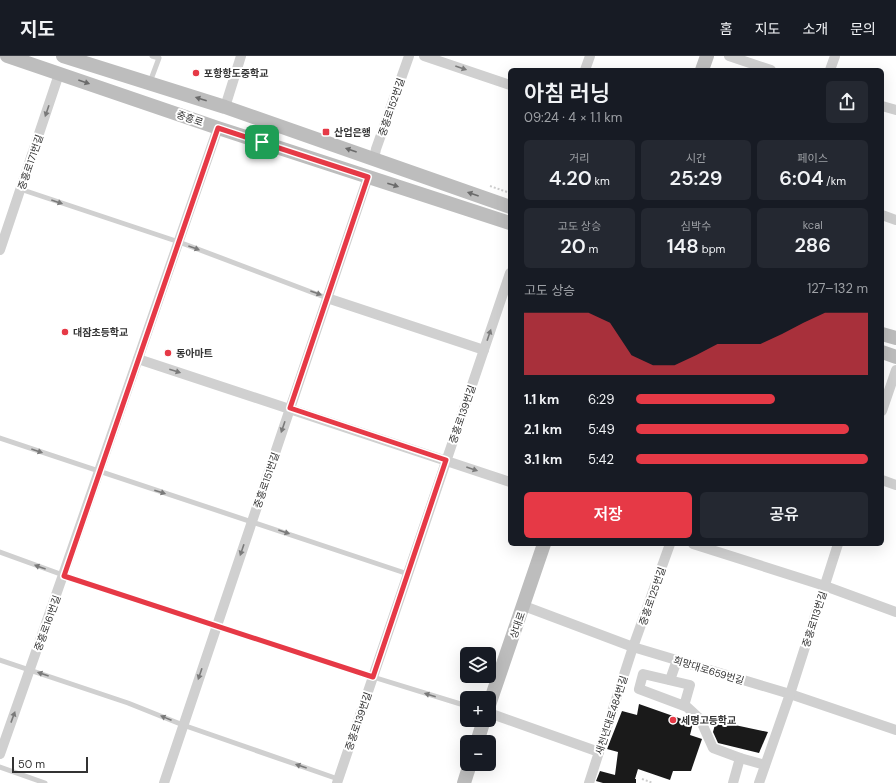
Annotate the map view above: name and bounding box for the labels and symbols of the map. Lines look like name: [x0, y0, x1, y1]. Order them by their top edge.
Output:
one-way arrow: [455, 66, 467, 72]
place label: 포항항도중학교: [204, 67, 268, 80]
marker: 포항항도중학교: [191, 68, 201, 78]
street label: 중흥로152번길: [375, 76, 408, 138]
one-way arrow: [78, 79, 90, 85]
one-way arrow: [195, 96, 207, 102]
one-way arrow: [44, 105, 50, 117]
street label: 중흥로: [175, 108, 205, 129]
pin: [245, 125, 279, 159]
place label: 산업은행: [334, 126, 371, 139]
marker: 산업은행: [321, 127, 331, 137]
street label: 중흥로171번길: [15, 133, 46, 192]
one-way arrow: [344, 147, 356, 153]
one-way arrow: [388, 182, 400, 188]
one-way arrow: [467, 190, 479, 196]
one-way arrow: [52, 199, 64, 205]
one-way arrow: [188, 245, 200, 251]
one-way arrow: [310, 291, 322, 297]
place label: 대잠초등학교: [73, 326, 128, 339]
marker: 대잠초등학교: [60, 327, 70, 337]
one-way arrow: [486, 329, 492, 341]
place label: 동아마트: [176, 347, 213, 360]
marker: 동아마트: [163, 348, 173, 358]
one-way arrow: [170, 368, 182, 374]
street label: 중흥로139번길: [446, 383, 479, 445]
one-way arrow: [280, 422, 286, 434]
one-way arrow: [31, 448, 43, 454]
street label: 중흥로151번길: [251, 450, 282, 510]
one-way arrow: [466, 467, 478, 473]
one-way arrow: [155, 489, 167, 495]
one-way arrow: [278, 530, 290, 536]
one-way arrow: [239, 545, 245, 557]
one-way arrow: [34, 563, 46, 569]
street label: 중흥로125번길: [636, 565, 669, 627]
street label: 중흥로113번길: [799, 589, 830, 649]
street label: 중흥로161번길: [31, 593, 64, 653]
street label: 상대로: [507, 610, 528, 640]
street label: 희망대로659번길: [672, 654, 746, 687]
one-way arrow: [197, 668, 203, 680]
one-way arrow: [37, 671, 49, 677]
street label: 새천년대로484번길: [593, 674, 630, 756]
street label: 중흥로139번길: [342, 690, 375, 752]
one-way arrow: [423, 692, 435, 698]
one-way arrow: [10, 711, 16, 723]
place label: 세명고등학교: [681, 714, 736, 727]
one-way arrow: [160, 715, 171, 721]
marker: 세명고등학교: [668, 715, 678, 725]
scale bar: [12, 755, 88, 774]
one-way arrow: [295, 763, 307, 769]

